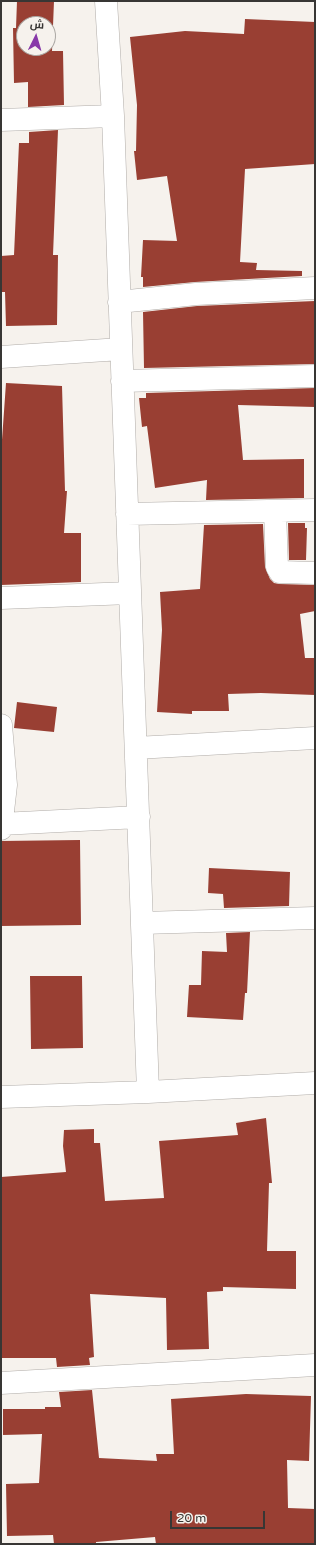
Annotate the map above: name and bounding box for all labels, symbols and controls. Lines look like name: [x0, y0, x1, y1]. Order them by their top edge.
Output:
north arrow: [16, 16, 56, 56]
text: ش: [29, 17, 45, 32]
scale bar: [172, 1503, 267, 1529]
text: 20 m: [177, 1511, 206, 1525]

